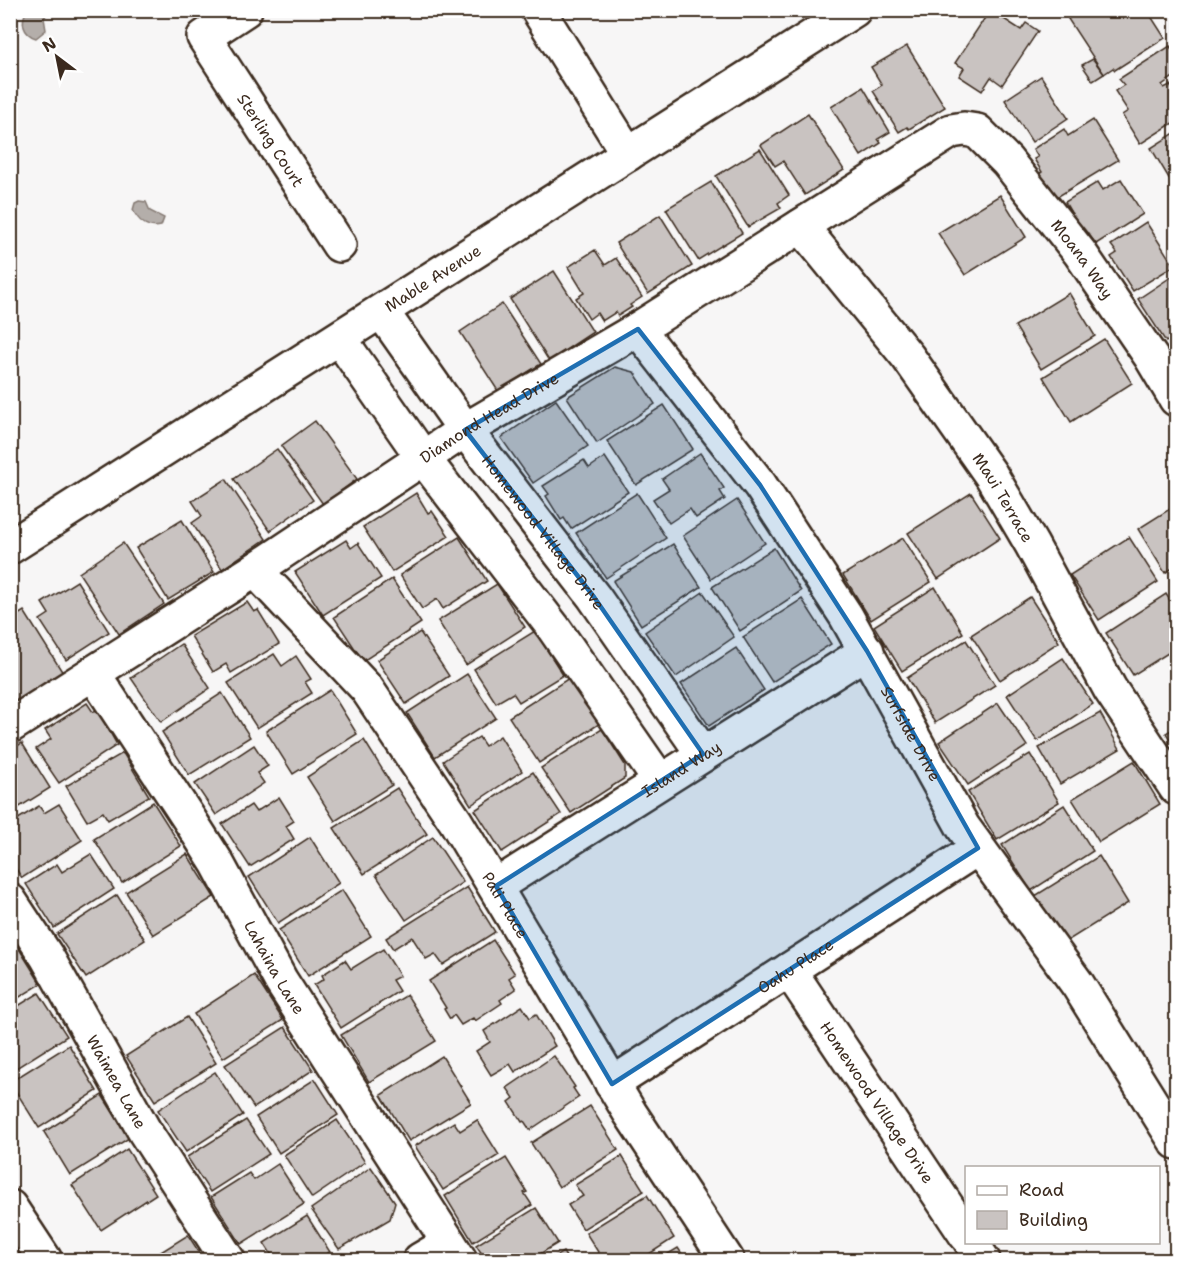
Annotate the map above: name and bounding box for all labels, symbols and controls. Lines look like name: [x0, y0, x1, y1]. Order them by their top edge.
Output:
north arrow: [27, 27, 87, 87]
text: N: [38, 32, 60, 57]
street label: Sterling Court: [233, 89, 309, 191]
street label: Moana Way: [1047, 215, 1119, 303]
street label: Mable Avenue: [381, 240, 485, 317]
street label: Diamond Head Drive: [416, 367, 562, 468]
street label: Maui Terrace: [968, 448, 1039, 546]
street label: Homewood Village Drive: [477, 450, 610, 614]
street label: Surfside Drive: [876, 682, 946, 785]
street label: Island Way: [637, 736, 725, 802]
street label: Pali Place: [478, 868, 534, 942]
street label: Lahaina Lane: [240, 917, 310, 1018]
street label: Oahu Place: [753, 934, 837, 998]
street label: Homewood Village Drive: [816, 1017, 939, 1187]
street label: Waimea Lane: [82, 1031, 151, 1132]
legend: [965, 1166, 1160, 1244]
text: Road: [1019, 1178, 1064, 1202]
text: Building: [1019, 1208, 1088, 1232]

